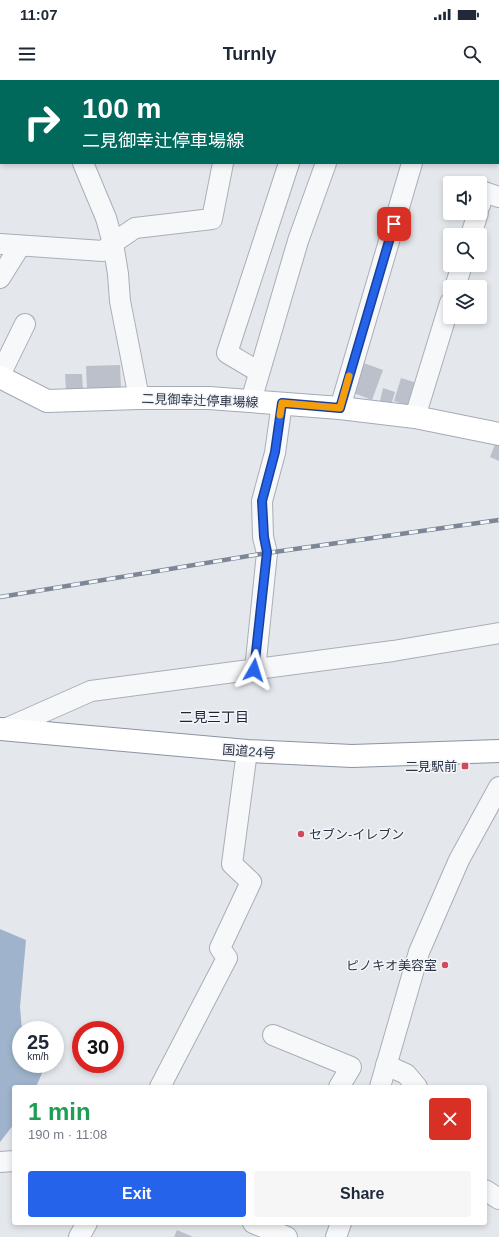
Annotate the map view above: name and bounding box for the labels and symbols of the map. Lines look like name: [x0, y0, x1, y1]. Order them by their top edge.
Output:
pin: [377, 207, 411, 241]
street label: 二見御幸辻停車場線: [141, 391, 259, 410]
position arrow: [233, 649, 275, 691]
district label: 二見三丁目: [179, 709, 249, 725]
street label: 国道24号: [222, 742, 276, 761]
place label: 二見駅前: [405, 759, 457, 774]
marker: 二見駅前: [460, 761, 470, 771]
place label: セブン-イレブン: [309, 827, 404, 842]
marker: セブン-イレブン: [296, 829, 306, 839]
place label: ピノキオ美容室: [346, 958, 437, 973]
marker: ピノキオ美容室: [440, 960, 450, 970]
speed limit sign: 30: [72, 1021, 124, 1073]

